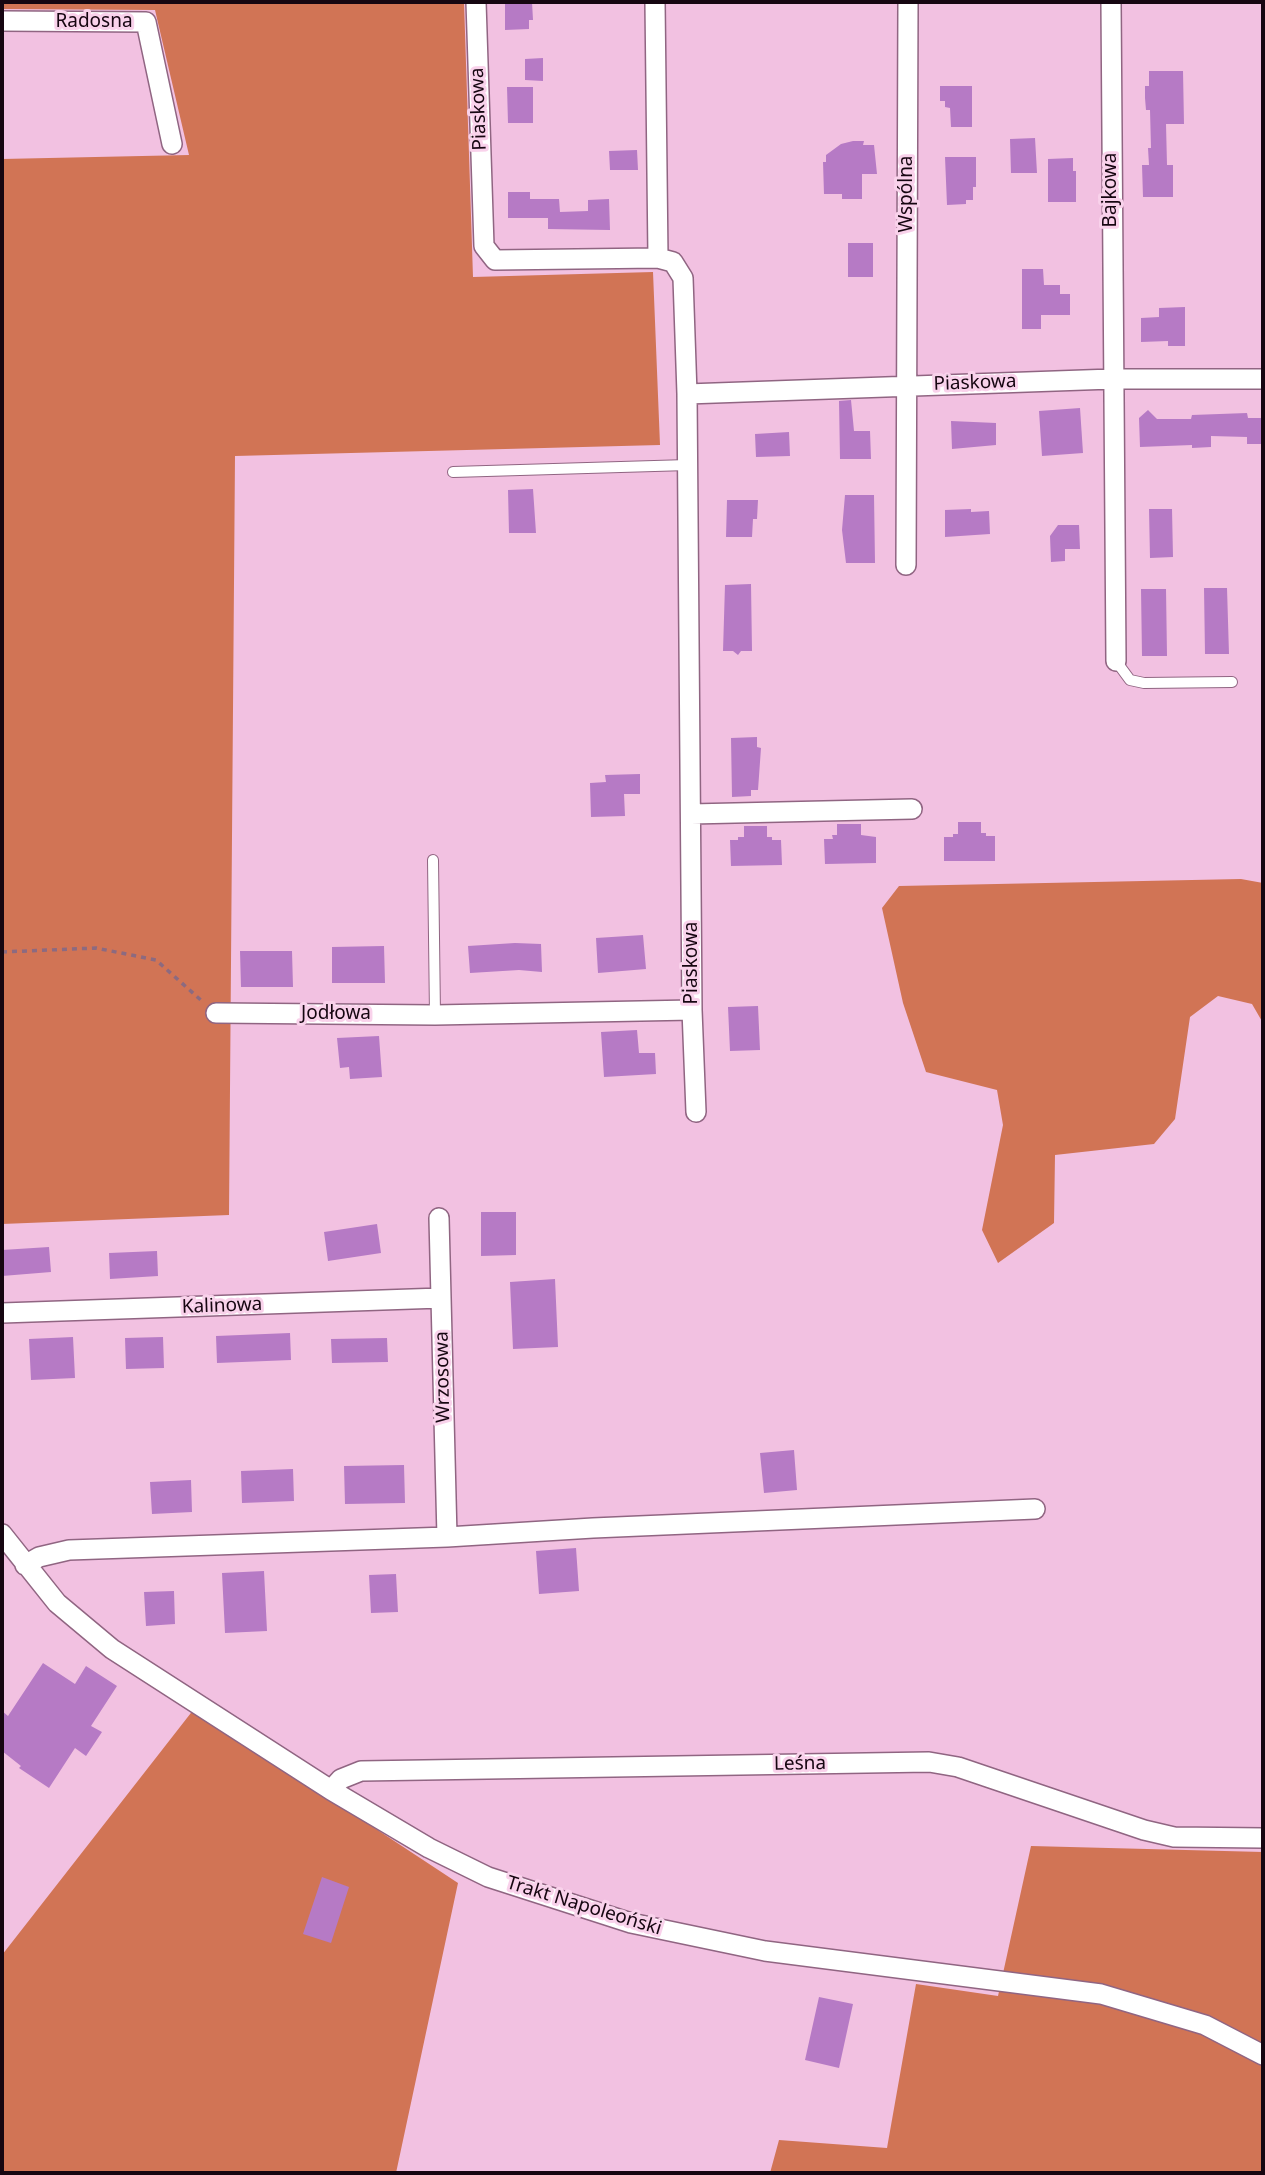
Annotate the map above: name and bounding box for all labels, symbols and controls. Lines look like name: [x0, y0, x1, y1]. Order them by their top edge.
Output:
street label: Radosna: [55, 11, 133, 33]
street label: Piaskowa: [466, 67, 492, 151]
street label: Bajkowa: [1100, 153, 1122, 227]
street label: Wspólna: [896, 155, 918, 233]
street label: Piaskowa: [933, 370, 1017, 396]
street label: Piaskowa: [681, 921, 703, 1005]
street label: Jodłowa: [301, 1003, 371, 1025]
street label: Kalinowa: [181, 1293, 263, 1319]
street label: Wrzosowa: [431, 1331, 455, 1423]
street label: Leśna: [774, 1752, 826, 1776]
street label: Trakt Napoleoński: [504, 1872, 664, 1940]

